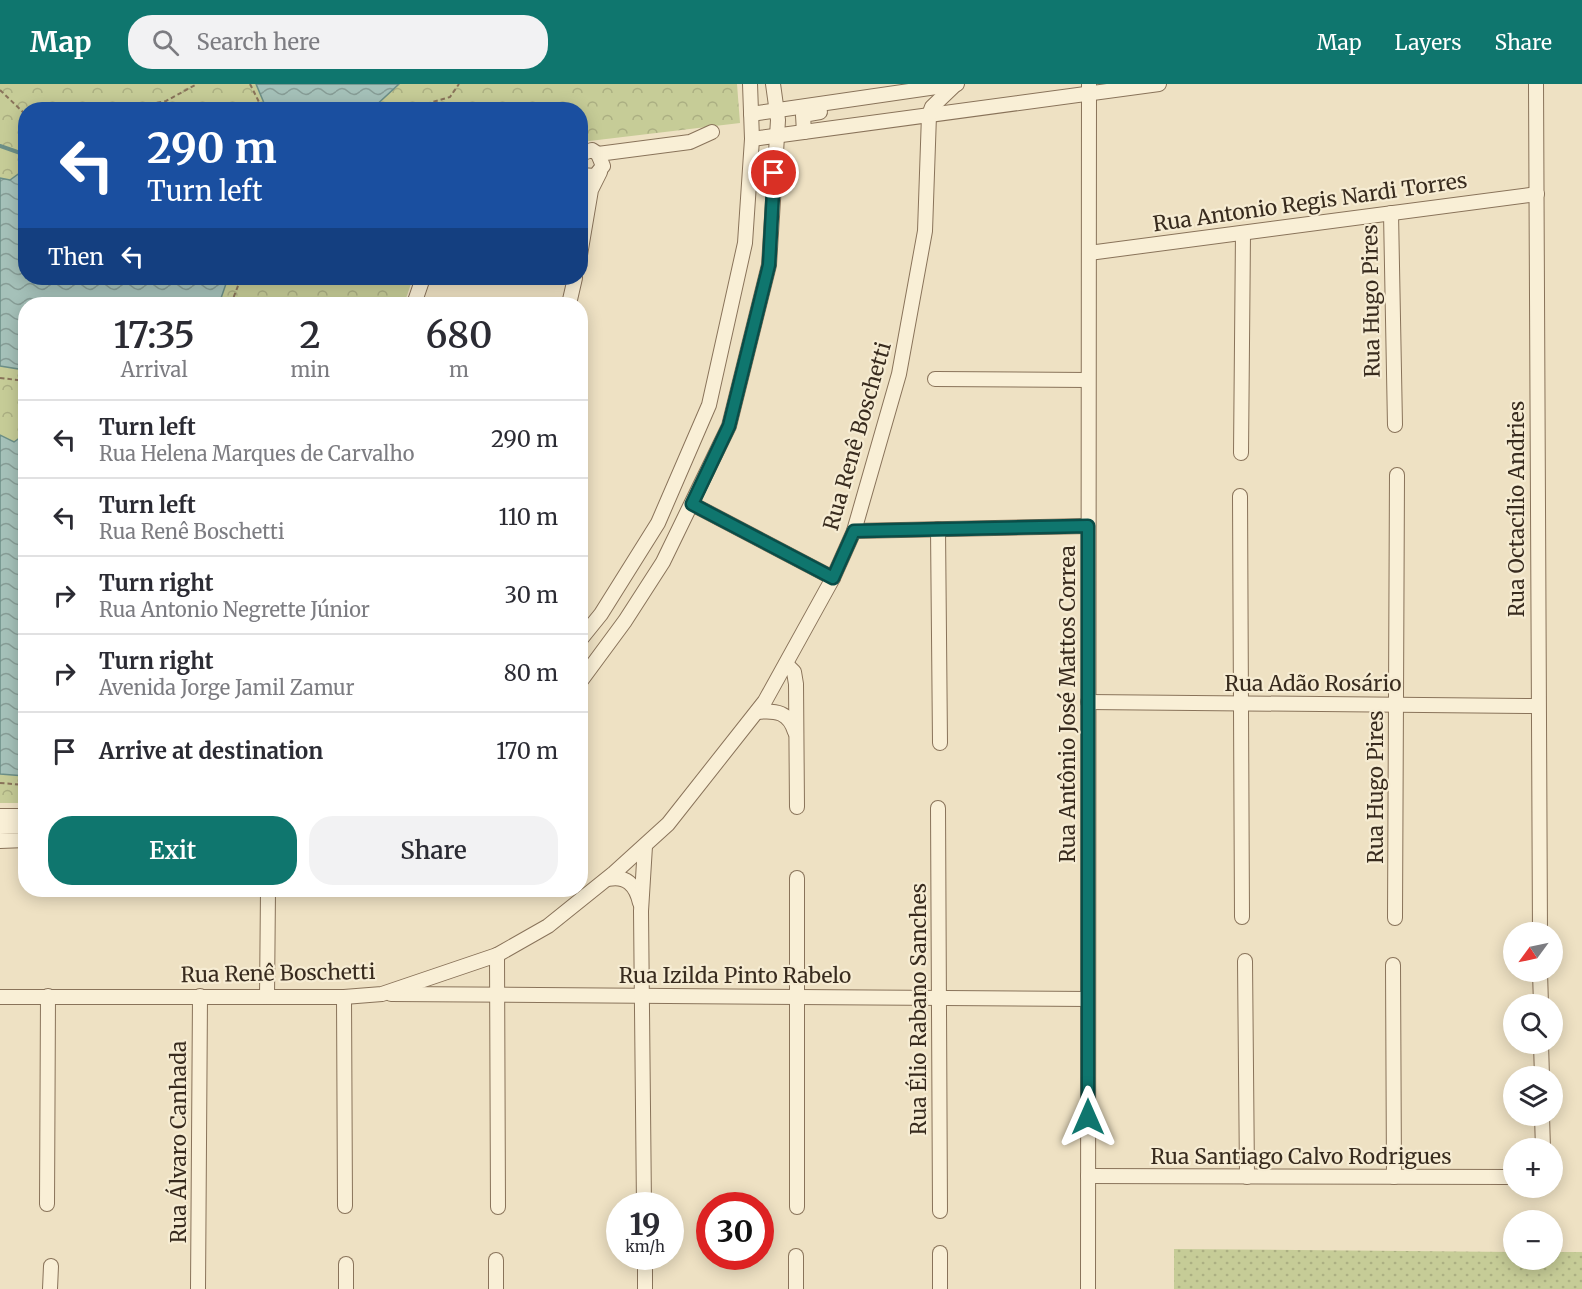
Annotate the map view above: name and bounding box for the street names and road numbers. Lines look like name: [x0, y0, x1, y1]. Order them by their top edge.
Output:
street label: Rua Antonio Regis Nardi Torres: [1151, 167, 1469, 237]
street label: Rua Hugo Pires: [1356, 224, 1386, 378]
street label: Rua Renê Boschetti: [817, 338, 897, 533]
street label: Rua Octacílio Andries: [1503, 401, 1530, 617]
street label: Rua Antônio José Mattos Correa: [1054, 545, 1081, 863]
street label: Rua Adão Rosário: [1225, 670, 1401, 697]
street label: Rua Hugo Pires: [1362, 710, 1389, 864]
street label: Rua Élio Rabano Sanches: [904, 883, 932, 1135]
street label: Rua Renê Boschetti: [180, 958, 376, 988]
street label: Rua Izilda Pinto Rabelo: [619, 962, 851, 989]
street label: Rua Álvaro Canhada: [164, 1041, 192, 1243]
street label: Rua Santiago Calvo Rodrigues: [1150, 1143, 1452, 1170]

